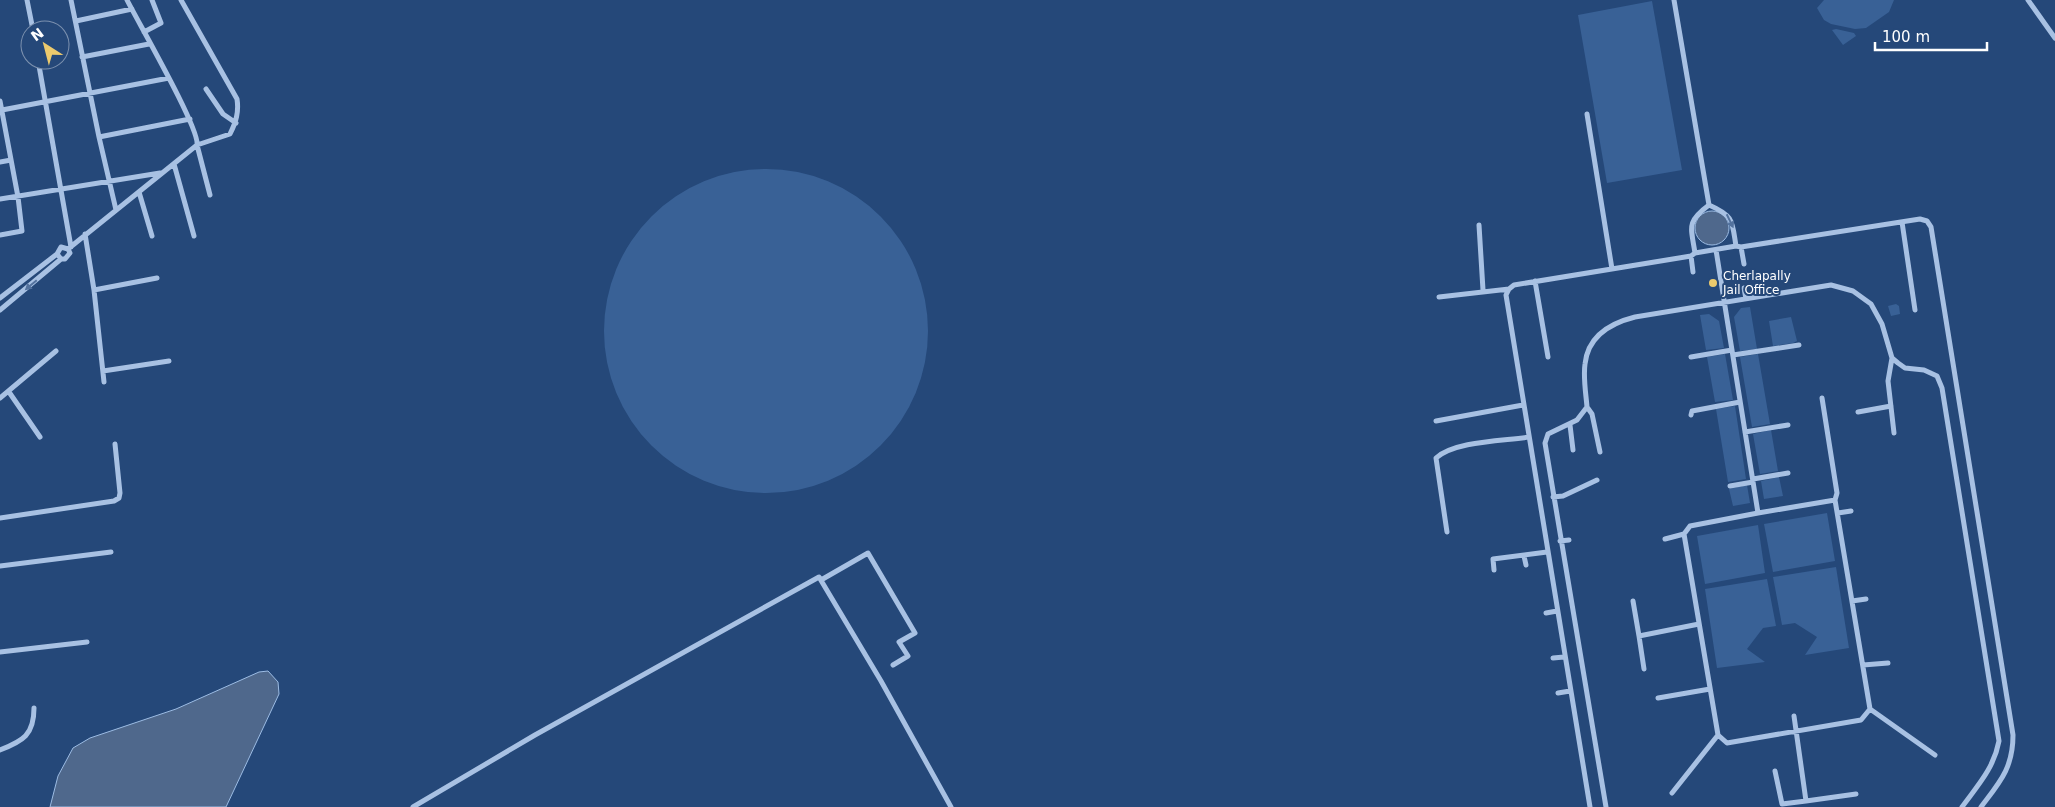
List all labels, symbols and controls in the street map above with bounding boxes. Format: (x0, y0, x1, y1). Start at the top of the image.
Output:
north arrow (20, 20, 70, 70)
scale bar (1875, 20, 1988, 52)
text: N (28, 25, 47, 44)
text: 100 m (1882, 28, 1930, 46)
one-way arrow (1726, 214, 1734, 228)
place label: Cherlapally Jail Office (1722, 269, 1791, 297)
marker: Cherlapally Jail Office (1707, 277, 1719, 289)
one-way arrow (25, 279, 38, 290)

